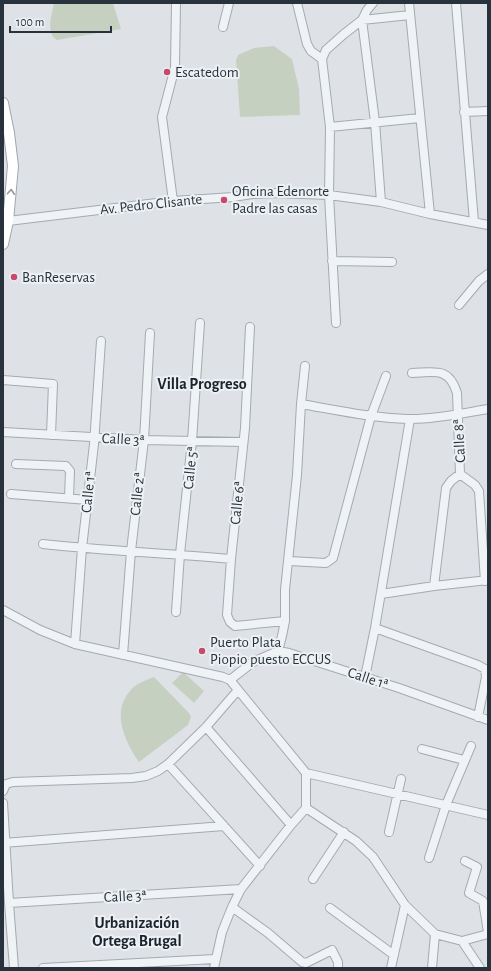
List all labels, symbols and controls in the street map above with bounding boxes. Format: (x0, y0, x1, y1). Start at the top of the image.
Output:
scale bar (10, 8, 111, 34)
text: 100 m (16, 16, 44, 28)
place label: Escatedom (175, 65, 239, 80)
marker: Escatedom (162, 67, 172, 77)
place label: Oficina Edenorte Padre las casas (232, 184, 329, 216)
one-way arrow (6, 189, 15, 195)
street label: Av. Pedro Clisante (99, 192, 203, 217)
marker: Oficina Edenorte Padre las casas (219, 195, 229, 205)
place label: BanReservas (22, 270, 95, 285)
marker: BanReservas (9, 272, 19, 282)
district label: Villa Progreso (157, 376, 247, 392)
street label: Calle 8ª (451, 419, 468, 463)
street label: Calle 3ª (101, 431, 145, 448)
street label: Calle 5ª (181, 446, 200, 490)
street label: Calle 1ª (79, 470, 98, 513)
street label: Calle 2ª (128, 472, 147, 516)
street label: Calle 6ª (228, 481, 247, 525)
place label: Puerto Plata Piopio puesto ECCUS (210, 635, 331, 667)
marker: Puerto Plata Piopio puesto ECCUS (197, 646, 207, 656)
street label: Calle 1ª (346, 665, 390, 692)
street label: Calle 3ª (103, 888, 147, 905)
district label: Urbanización Ortega Brugal (92, 915, 182, 949)

